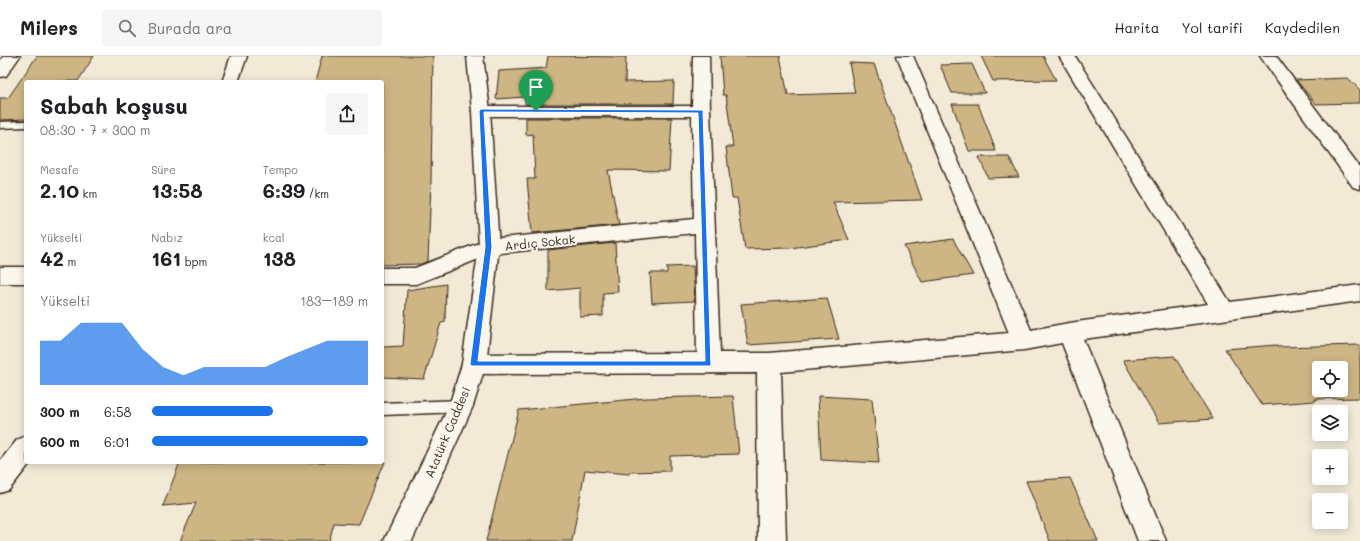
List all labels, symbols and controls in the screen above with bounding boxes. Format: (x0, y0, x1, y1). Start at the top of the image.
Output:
search box (102, 10, 382, 46)
text: Milers (20, 15, 78, 40)
icon: search (116, 17, 138, 39)
text: Burada ara (148, 18, 232, 38)
text: Harita (1115, 18, 1159, 37)
text: Yol tarifi (1181, 18, 1243, 37)
text: Kaydedilen (1265, 18, 1340, 37)
pin (519, 70, 553, 111)
icon: arrive (525, 76, 547, 98)
text: Sabah koşusu (40, 91, 188, 120)
button: share (326, 93, 368, 135)
text: 08:30 · 7 × 300 m (40, 121, 150, 138)
text: Mesafe (40, 162, 79, 177)
text: Süre (151, 162, 176, 177)
text: Tempo (263, 162, 298, 177)
text: 2.10 (40, 177, 79, 203)
text: 13:58 (151, 177, 203, 203)
text: 6:39 (263, 177, 305, 203)
text: km (79, 186, 97, 201)
text: /km (305, 186, 329, 201)
text: Yükselti (40, 230, 82, 245)
text: Nabız (151, 230, 183, 245)
text: kcal (263, 230, 285, 245)
street label: Ardıç Sokak (504, 230, 576, 254)
text: 42 (40, 245, 64, 271)
text: 161 (151, 245, 181, 271)
text: 138 (263, 245, 296, 271)
text: m (64, 254, 76, 269)
text: bpm (181, 254, 207, 269)
text: Yükselti (40, 292, 90, 309)
text: 183–189 m (300, 292, 368, 309)
map controls (1312, 361, 1348, 529)
button: locate (1312, 361, 1348, 397)
street label: Atatürk Caddesi (421, 384, 473, 480)
text: 300 m (40, 403, 80, 420)
text: 6:58 (104, 403, 131, 420)
button: layers (1312, 405, 1348, 441)
text: 600 m (40, 433, 80, 450)
text: 6:01 (104, 433, 130, 450)
button: + (1312, 449, 1348, 485)
button: − (1312, 493, 1348, 529)

